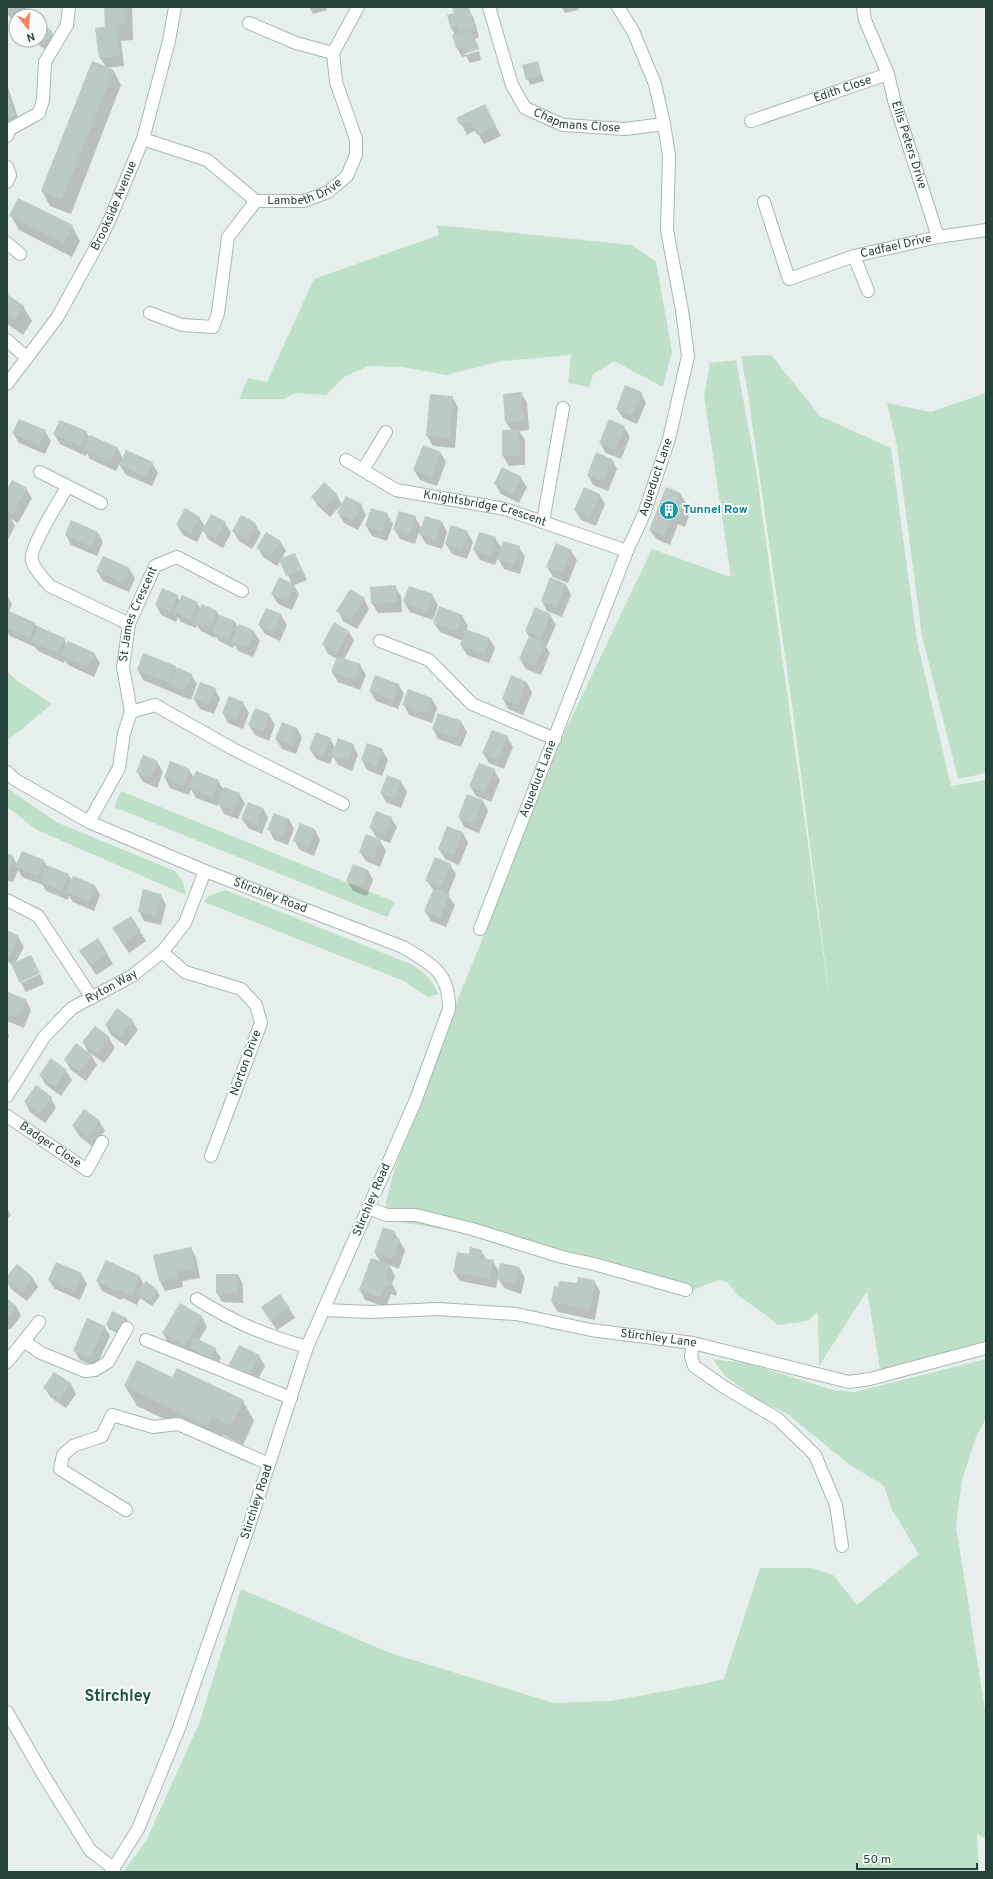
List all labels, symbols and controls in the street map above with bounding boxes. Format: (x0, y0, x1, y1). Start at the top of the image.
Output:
north arrow (8, 8, 48, 48)
text: N (25, 29, 36, 44)
street label: Edith Close (812, 72, 874, 107)
street label: Ellis Peters Drive (887, 99, 930, 191)
street label: Chapmans Close (531, 105, 621, 137)
street label: Brookside Avenue (88, 159, 141, 254)
street label: Lambeth Drive (267, 175, 346, 209)
street label: Cadfael Drive (859, 231, 933, 262)
street label: Aqueduct Lane (636, 436, 677, 518)
street label: Knightsbridge Crescent (422, 487, 548, 531)
building icon: Tunnel Row (658, 499, 680, 521)
place label: Tunnel Row (683, 502, 748, 518)
street label: St James Crescent (116, 564, 162, 663)
street label: Aqueduct Lane (516, 738, 561, 820)
street label: Stirchley Road (231, 875, 309, 917)
street label: Ryton Way (83, 966, 141, 1007)
street label: Norton Drive (227, 1028, 265, 1098)
street label: Badger Close (16, 1118, 84, 1172)
street label: Stirchley Road (349, 1161, 395, 1239)
street label: Stirchley Lane (619, 1326, 698, 1352)
street label: Stirchley Road (237, 1463, 277, 1541)
district label: Stirchley (85, 1687, 151, 1707)
scale bar (857, 1845, 977, 1871)
text: 50 m (863, 1852, 891, 1868)

